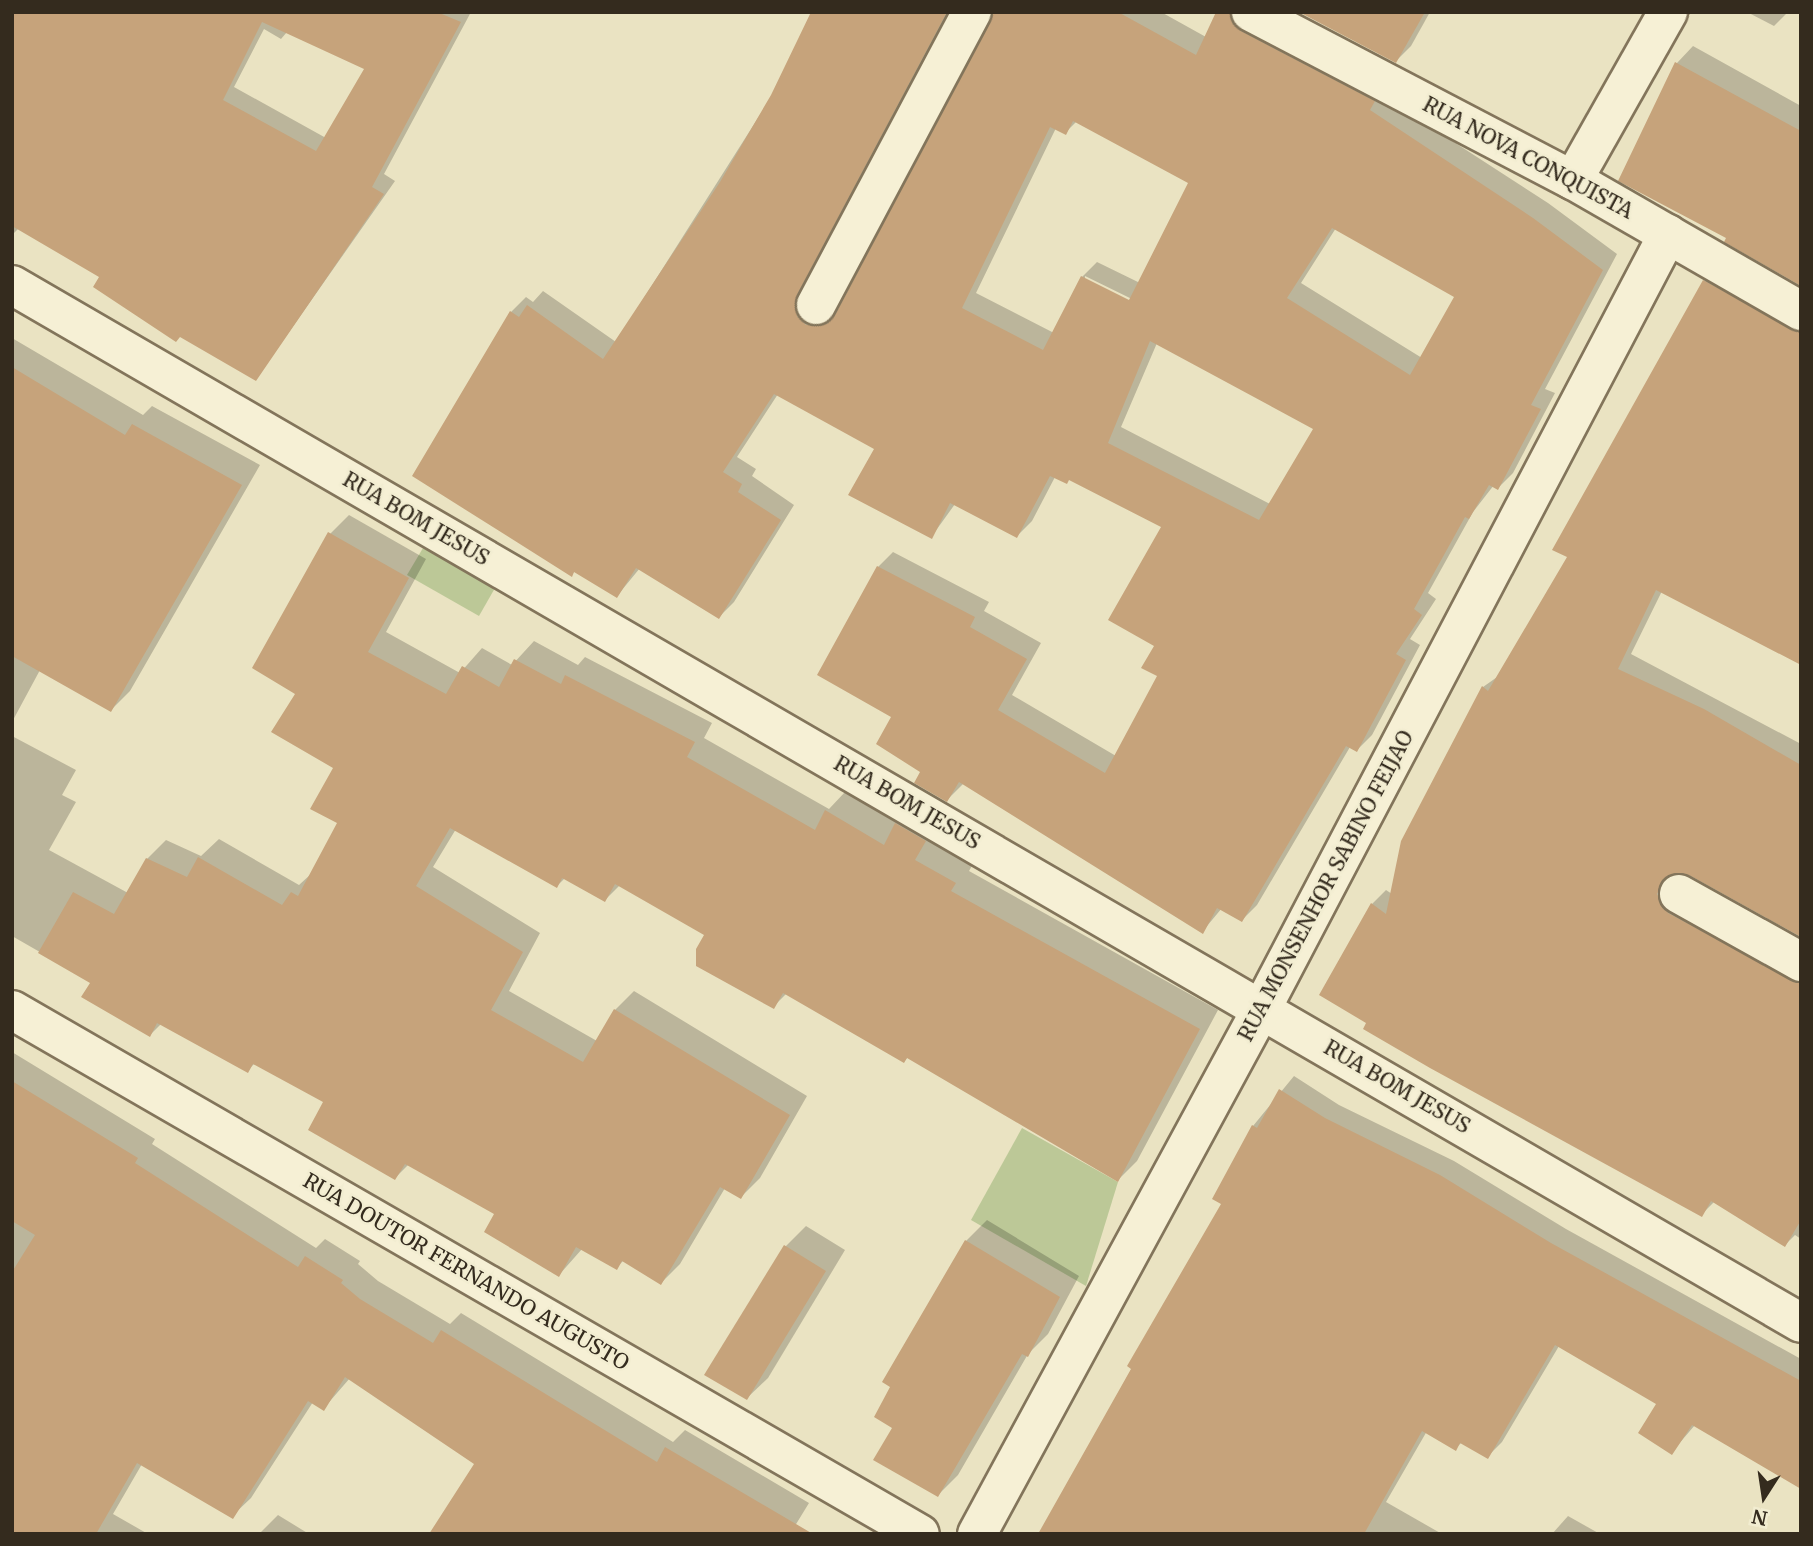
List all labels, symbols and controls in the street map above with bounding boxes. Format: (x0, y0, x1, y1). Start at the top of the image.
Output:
street label: RUA NOVA CONQUISTA (1418, 92, 1638, 224)
street label: RUA BOM JESUS (338, 467, 494, 571)
street label: RUA MONSENHOR SABINO FEIJAO (1233, 726, 1419, 1046)
street label: RUA BOM JESUS (829, 751, 985, 855)
street label: RUA BOM JESUS (1319, 1035, 1475, 1139)
street label: RUA DOUTOR FERNANDO AUGUSTO (299, 1168, 633, 1376)
north arrow (1729, 1462, 1799, 1532)
text: N (1750, 1504, 1769, 1531)

